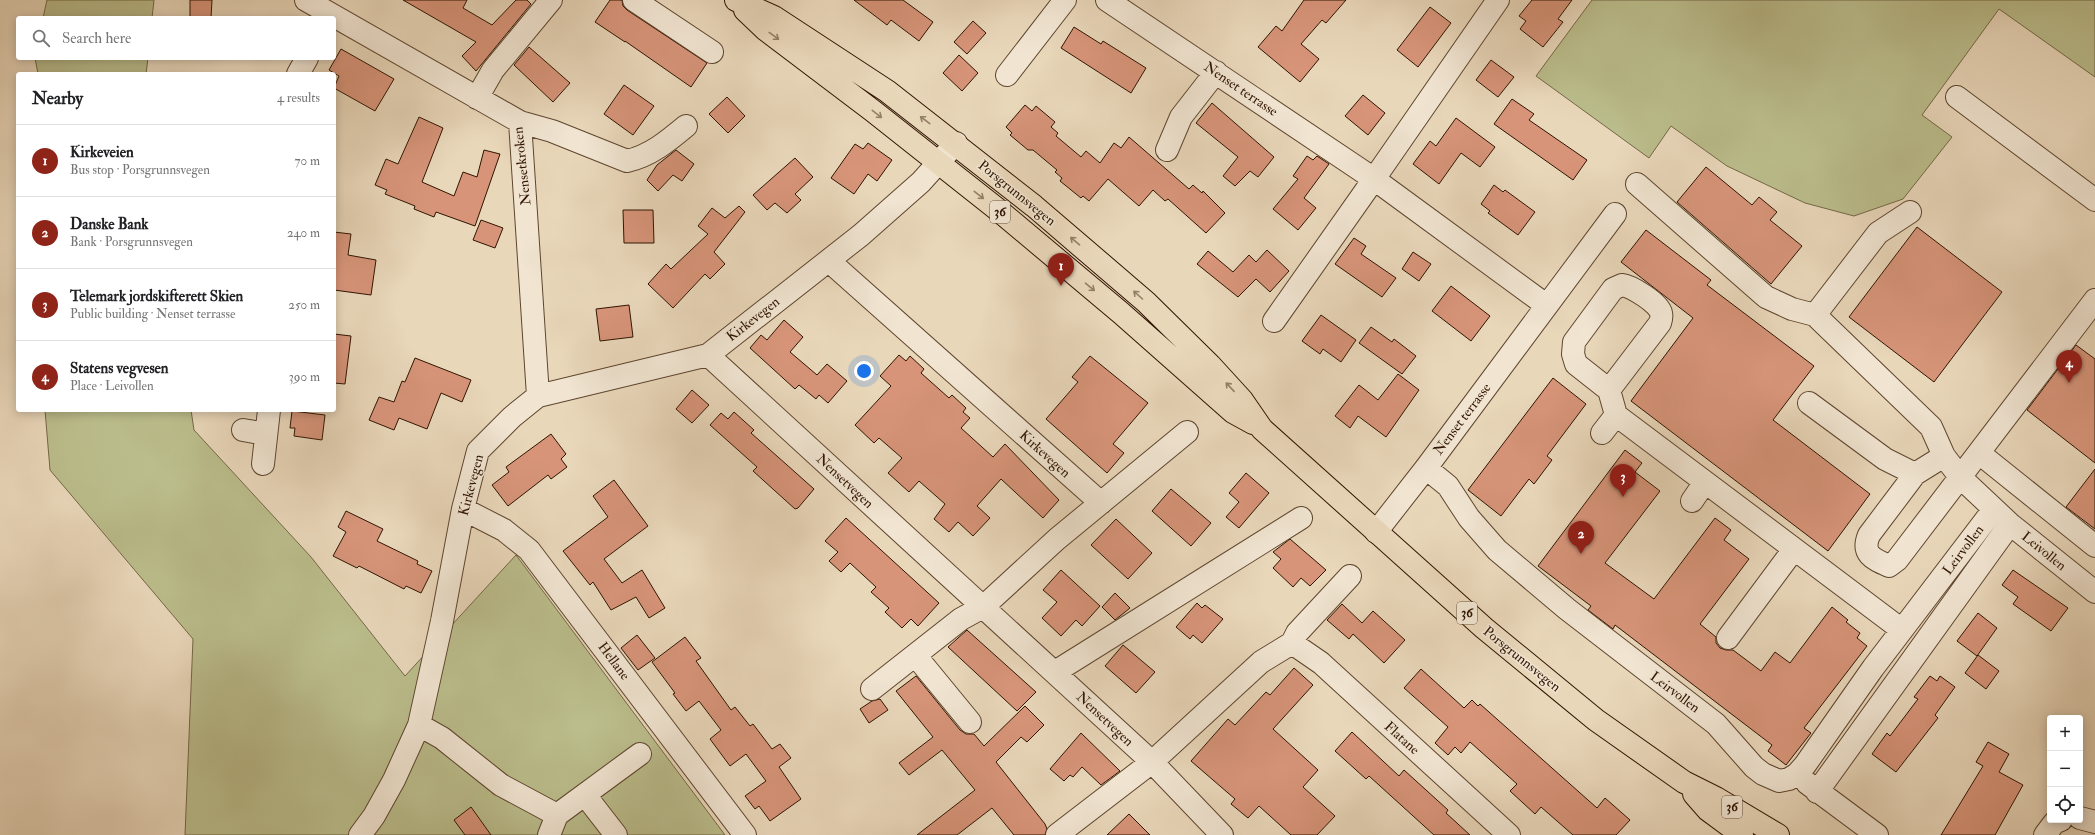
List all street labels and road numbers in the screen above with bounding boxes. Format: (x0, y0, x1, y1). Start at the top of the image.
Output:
street label: Nenset terrasse (1201, 58, 1281, 120)
street label: Nensetkroken (509, 126, 535, 206)
street label: Porsgrunnsvegen (975, 157, 1059, 229)
road number: 36 (990, 201, 1010, 223)
street label: Kirkevegen (723, 293, 783, 345)
street label: Nenset terrasse (1429, 380, 1495, 458)
street label: Kirkevegen (1016, 427, 1074, 481)
street label: Nensetvegen (813, 450, 877, 512)
street label: Kirkevegen (455, 453, 487, 517)
street label: Leirvollen (1939, 522, 1987, 578)
street label: Leivollen (2018, 528, 2070, 574)
road number: 36 (1457, 602, 1477, 624)
street label: Porsgrunnsvegen (1480, 623, 1564, 695)
street label: Hellane (594, 639, 634, 683)
street label: Leirvollen (1647, 668, 1703, 716)
street label: Nensetvegen (1073, 688, 1137, 750)
street label: Flatane (1381, 718, 1423, 758)
road number: 36 (1722, 796, 1742, 818)

